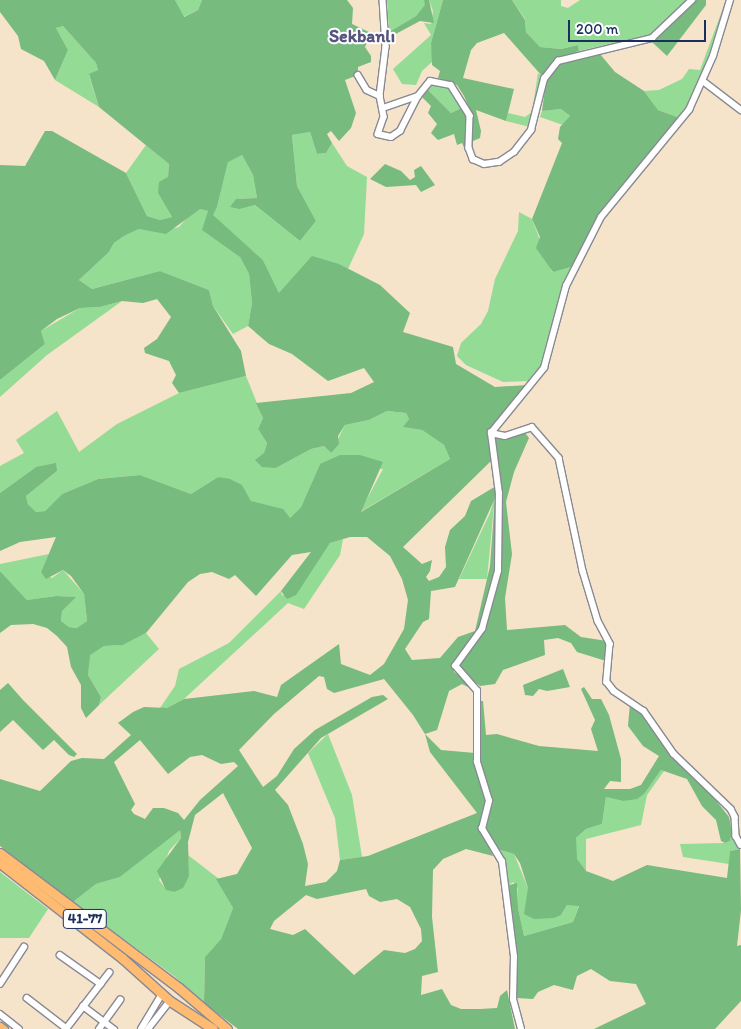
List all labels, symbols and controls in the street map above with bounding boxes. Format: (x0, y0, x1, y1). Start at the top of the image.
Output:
scale bar (571, 10, 708, 42)
text: 200 m (576, 20, 618, 38)
district label: Sekbanlı (329, 25, 395, 47)
road number: 41-77 (62, 908, 108, 931)

